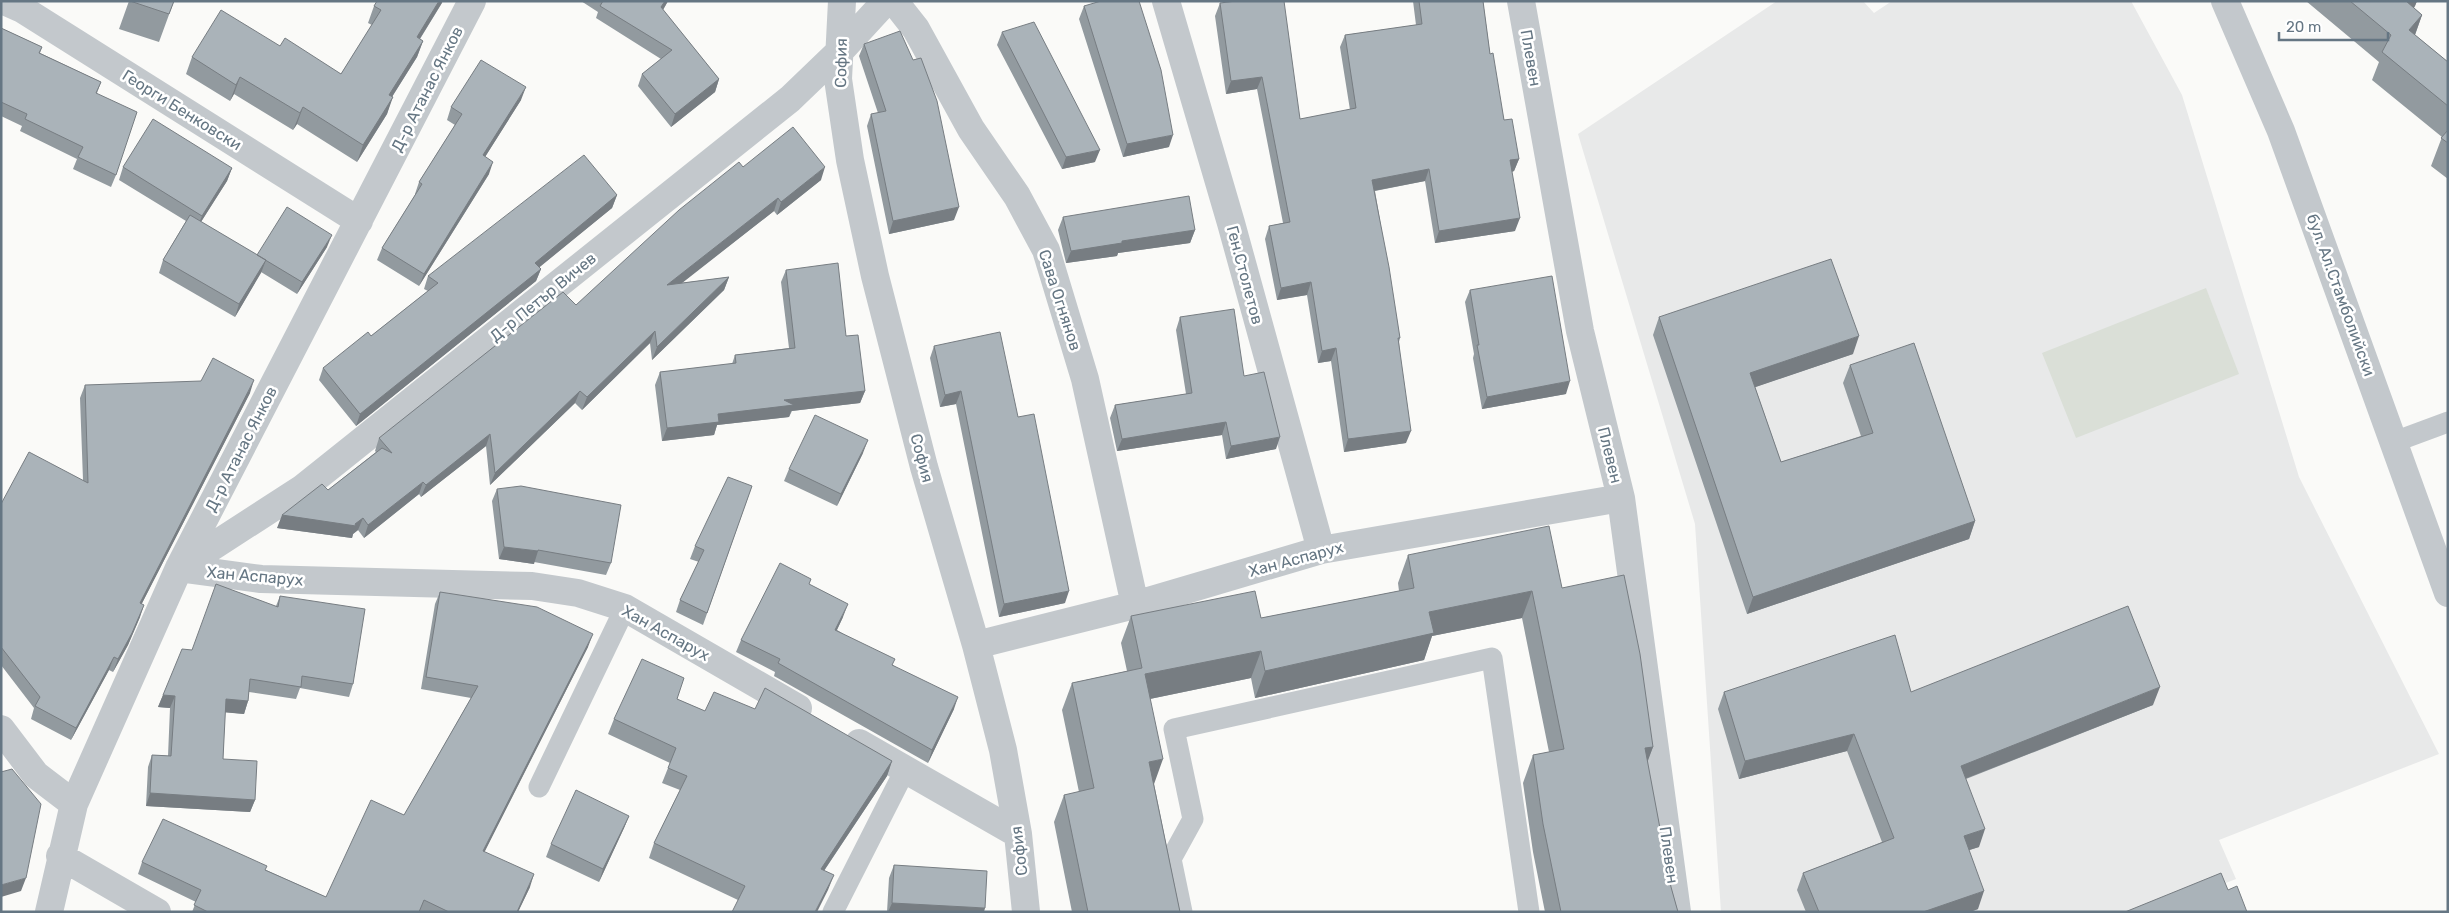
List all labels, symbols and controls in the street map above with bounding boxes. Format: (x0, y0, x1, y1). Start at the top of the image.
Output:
scale bar (2279, 10, 2388, 42)
text: 20 m (2286, 18, 2321, 36)
street label: Д-р Атанас Янков (387, 23, 467, 155)
street label: Плевен (1517, 28, 1545, 88)
street label: София (831, 38, 851, 88)
street label: Георги Бенковски (119, 66, 245, 154)
street label: бул. Ал.Стамболийски (2303, 211, 2379, 379)
street label: Ген.Столетов (1223, 224, 1267, 326)
street label: Сава Огнянов (1035, 247, 1085, 353)
street label: Д-р Петър Вичев (486, 248, 600, 346)
street label: Д-р Атанас Янков (201, 383, 281, 515)
street label: Плевен (1594, 425, 1626, 485)
street label: София (906, 431, 938, 485)
street label: Хан Аспарух (1247, 537, 1346, 581)
street label: Хан Аспарух (206, 562, 305, 590)
street label: Хан Аспарух (619, 601, 713, 665)
street label: София (1007, 825, 1031, 877)
street label: Плевен (1656, 825, 1682, 885)

